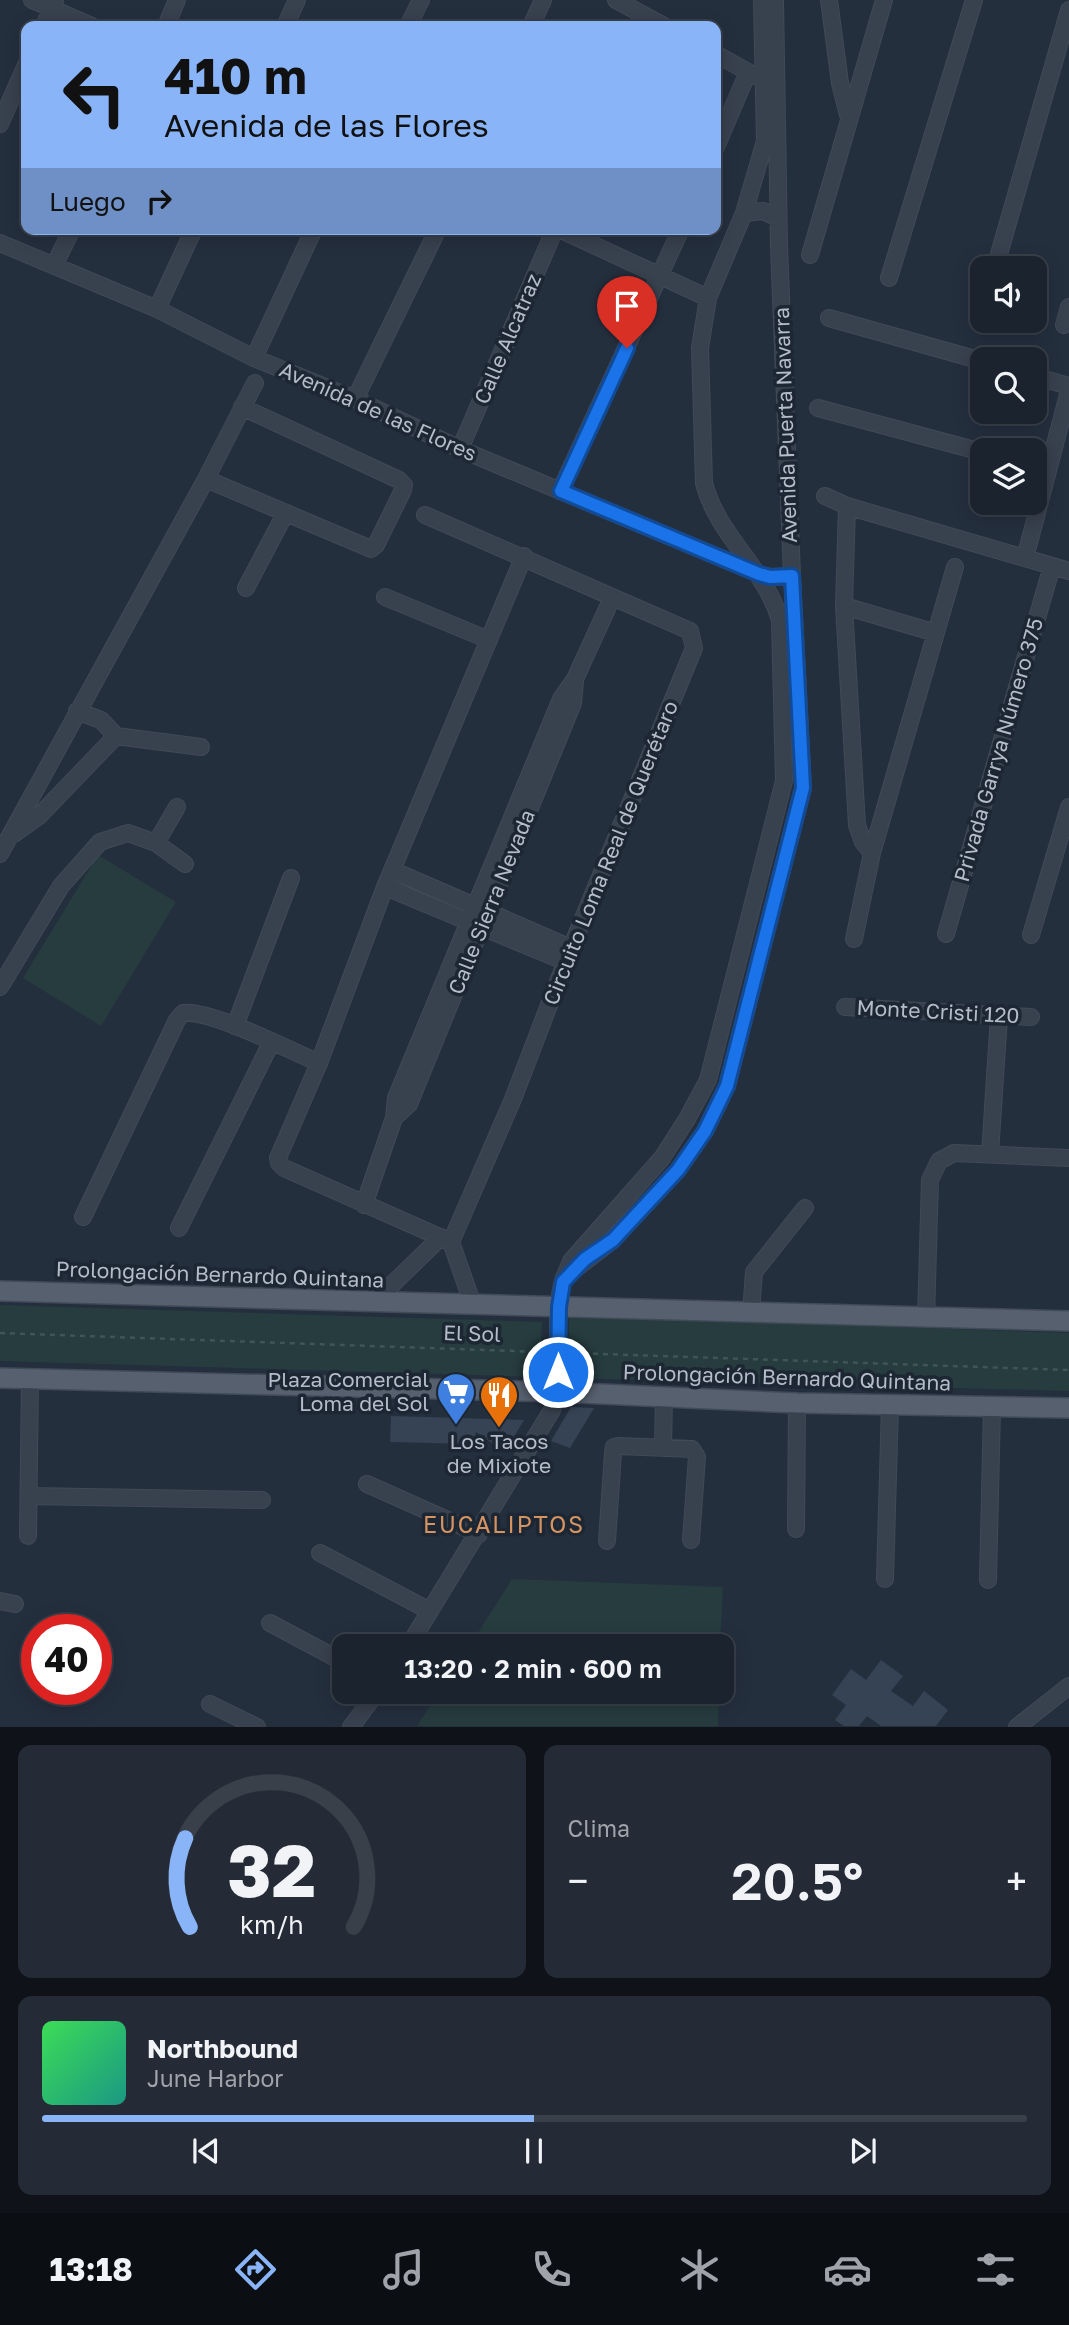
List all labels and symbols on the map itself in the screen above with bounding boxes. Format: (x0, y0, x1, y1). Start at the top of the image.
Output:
street label: Calle Alcatraz (468, 270, 546, 408)
pin (597, 276, 657, 348)
street label: Avenida Puerta Navarra (768, 307, 802, 543)
street label: Avenida de las Flores (276, 356, 481, 466)
street label: Privada Garrya Número 375 (948, 615, 1048, 885)
street label: Circuito Loma Real de Querétaro (537, 697, 683, 1009)
street label: Calle Sierra Nevada (442, 806, 540, 998)
street label: Monte Cristi 120 (856, 994, 1020, 1028)
street label: Prolongación Bernardo Quintana (55, 1255, 385, 1293)
street label: El Sol (443, 1319, 501, 1347)
position arrow (521, 1335, 595, 1409)
street label: Prolongación Bernardo Quintana (622, 1358, 952, 1396)
place label: Plaza Comercial Loma del Sol (268, 1366, 429, 1416)
supermarket icon: Plaza Comercial Loma del Sol (435, 1371, 477, 1426)
restaurant icon: Los Tacos de Mixiote (478, 1374, 520, 1429)
place label: Los Tacos de Mixiote (447, 1428, 551, 1478)
district label: EUCALIPTOS (423, 1510, 585, 1538)
speed limit sign: 40 (21, 1614, 112, 1705)

